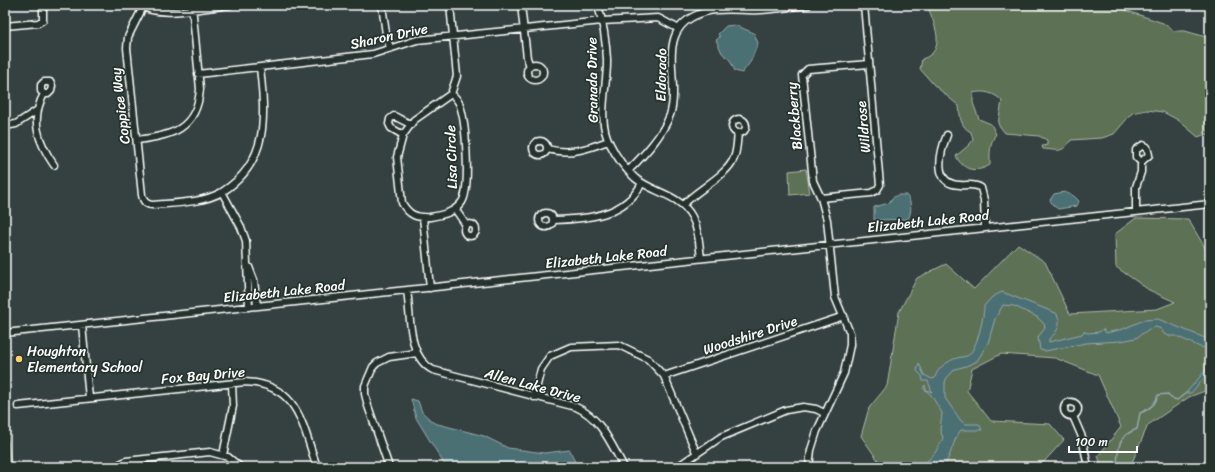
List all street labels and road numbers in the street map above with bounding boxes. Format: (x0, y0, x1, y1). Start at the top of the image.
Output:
street label: Sharon Drive (348, 16, 430, 57)
street label: Granada Drive (579, 37, 606, 123)
street label: Eldorado (649, 48, 674, 102)
street label: Coppice Way (103, 66, 138, 146)
street label: Blackberry (779, 80, 810, 151)
street label: Wildrose (849, 100, 878, 154)
street label: Lisa Circle (438, 125, 465, 189)
street label: Elizabeth Lake Road (866, 203, 992, 240)
street label: Elizabeth Lake Road (544, 239, 670, 276)
street label: Elizabeth Lake Road (222, 273, 348, 310)
street label: Woodshire Drive (700, 308, 801, 362)
street label: Fox Bay Drive (160, 359, 246, 392)
street label: Allen Lake Drive (481, 360, 584, 410)

